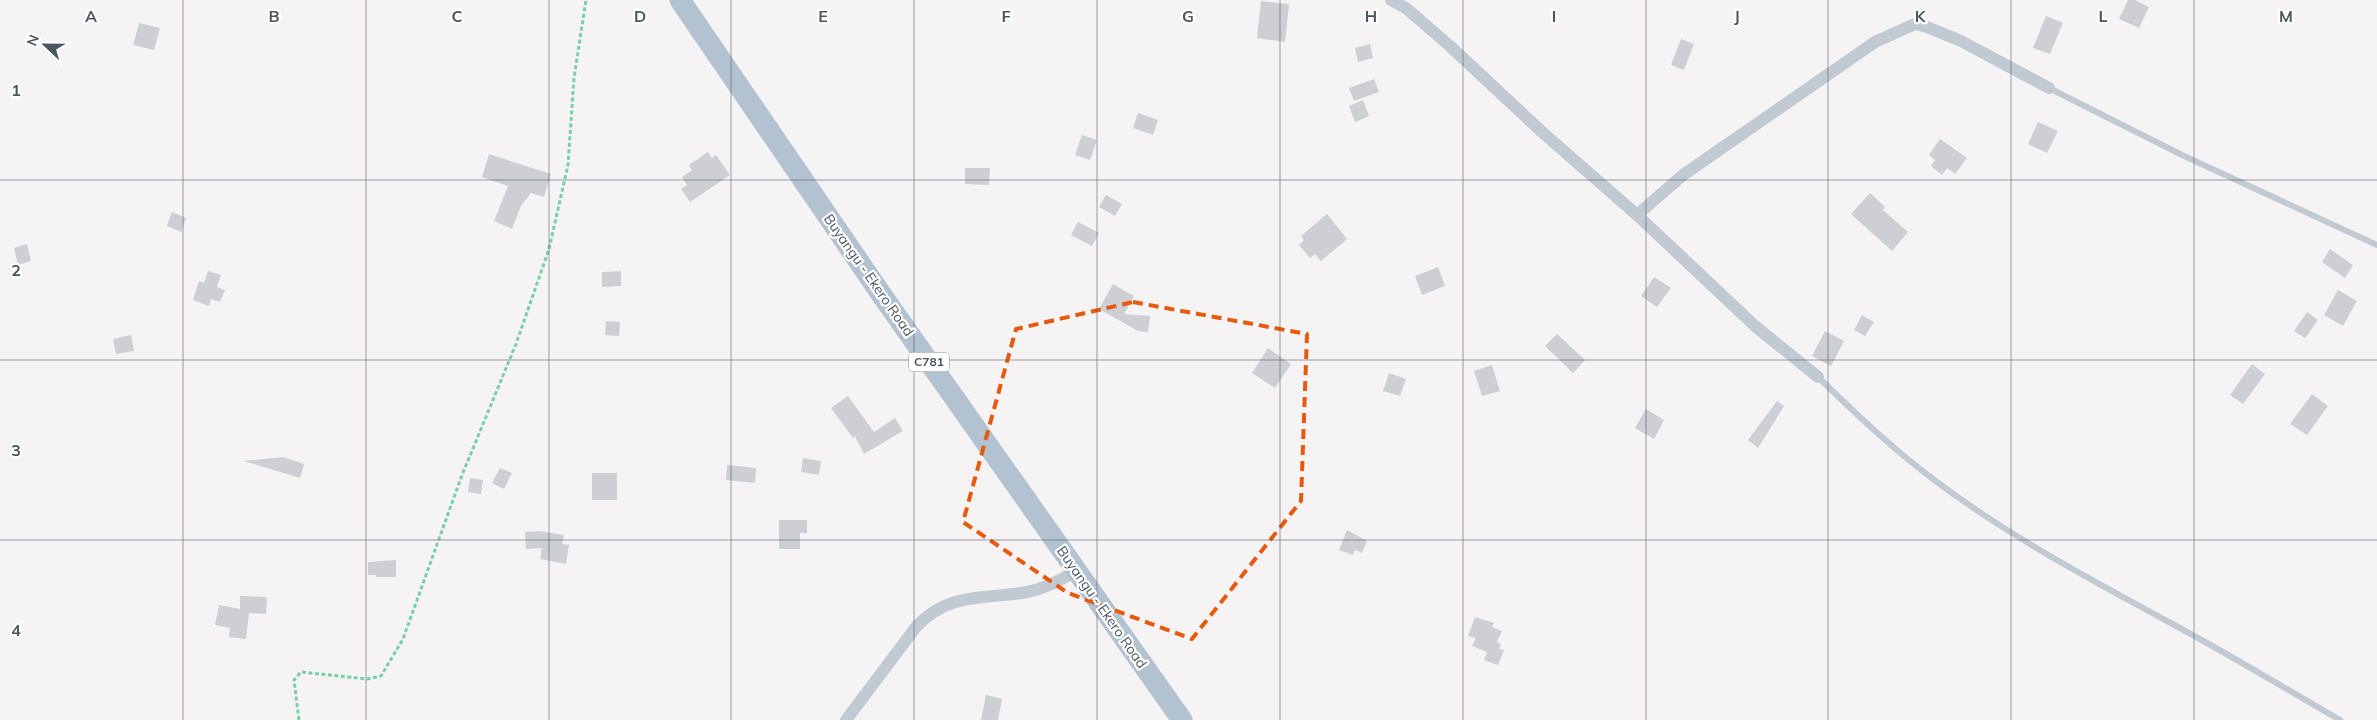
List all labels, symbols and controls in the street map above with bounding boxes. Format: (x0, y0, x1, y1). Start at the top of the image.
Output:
text: A (85, 6, 97, 26)
text: B (268, 6, 280, 26)
text: C (452, 6, 463, 26)
text: D (634, 6, 646, 26)
text: E (818, 6, 828, 26)
text: F (1001, 6, 1011, 26)
text: G (1182, 6, 1194, 26)
text: H (1365, 6, 1377, 26)
text: I (1552, 6, 1556, 26)
text: J (1734, 6, 1740, 26)
text: K (1915, 6, 1927, 26)
text: L (2099, 6, 2108, 26)
text: M (2279, 6, 2293, 26)
north arrow (20, 20, 70, 70)
text: N (23, 32, 43, 48)
text: 1 (11, 80, 21, 100)
street label: Buyangu - Ekero Road (820, 210, 918, 340)
text: 2 (11, 260, 21, 280)
road number: C781 (909, 352, 949, 372)
text: 3 (11, 440, 21, 460)
street label: Buyangu - Ekero Road (1053, 542, 1151, 672)
text: 4 (11, 620, 21, 640)

